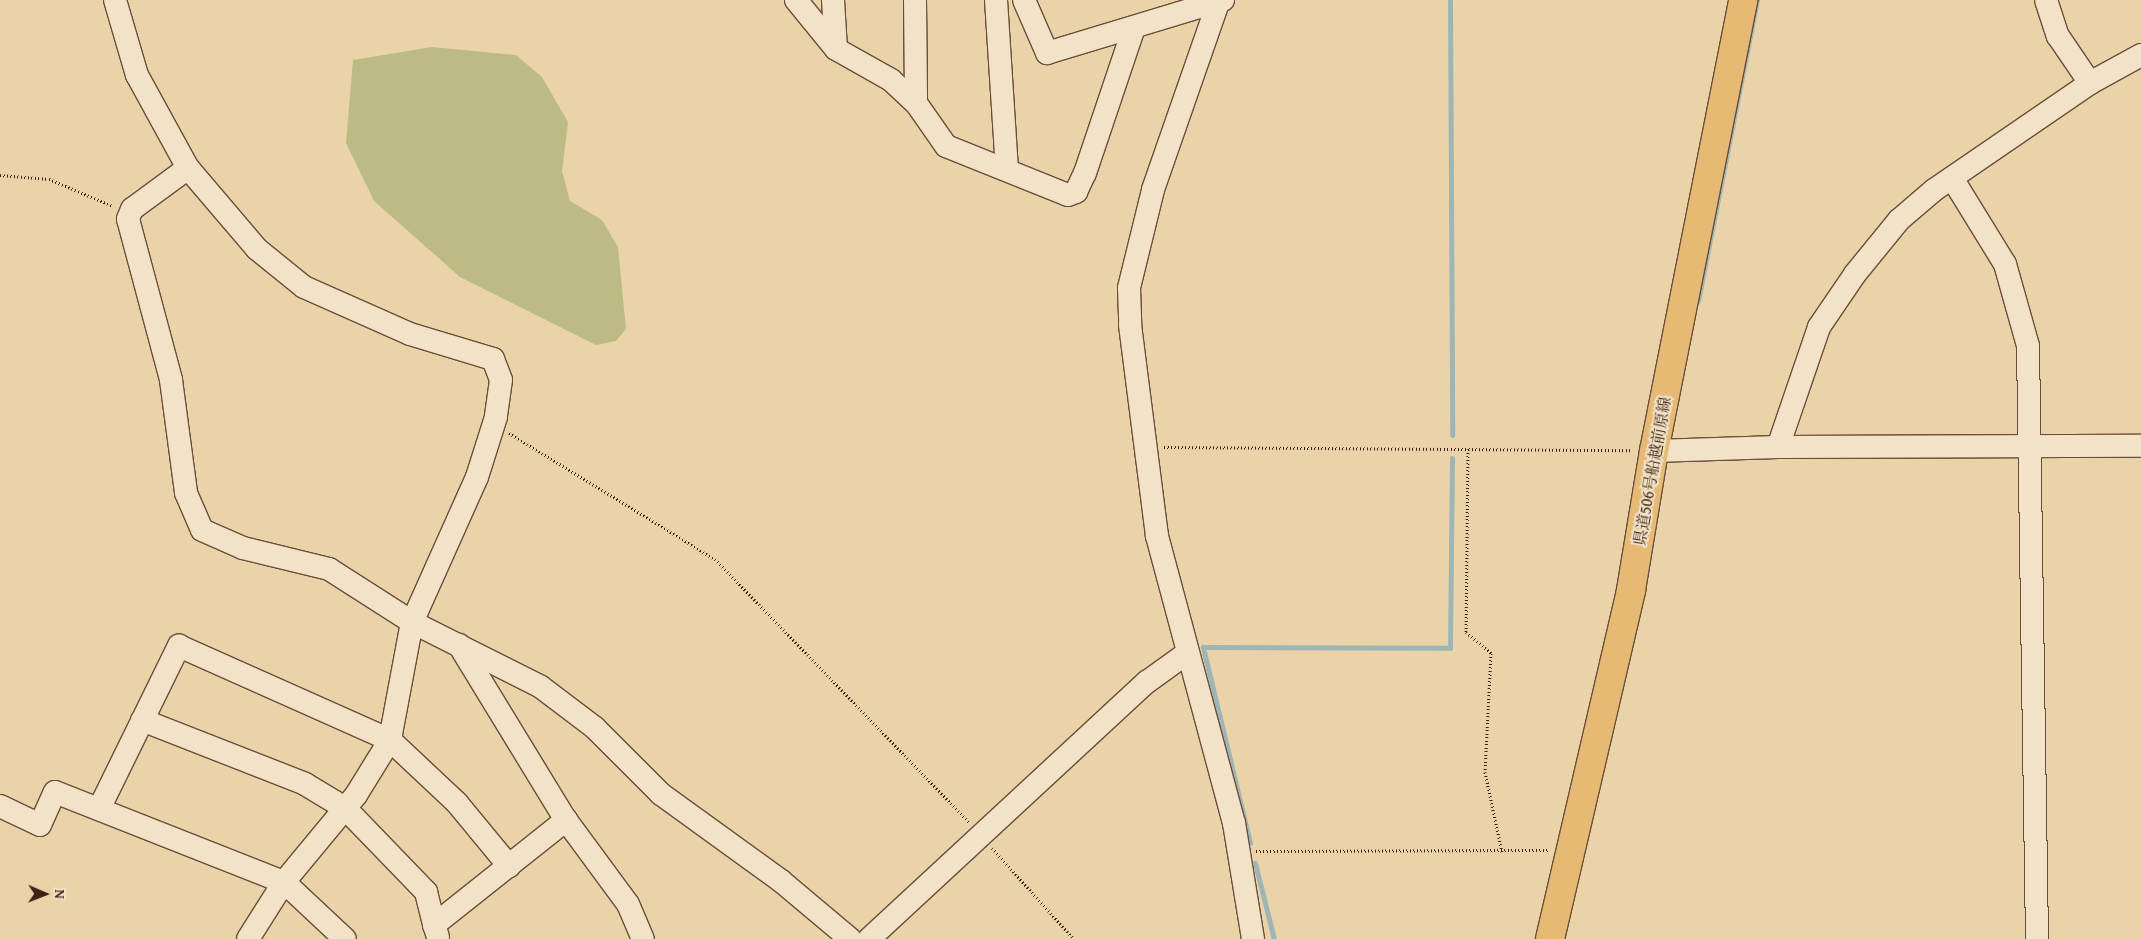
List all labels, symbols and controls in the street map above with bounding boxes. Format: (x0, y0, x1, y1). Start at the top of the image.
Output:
street label: 県道506号船越前原線 (1629, 395, 1675, 547)
north arrow (20, 869, 70, 919)
text: N (50, 889, 70, 899)

